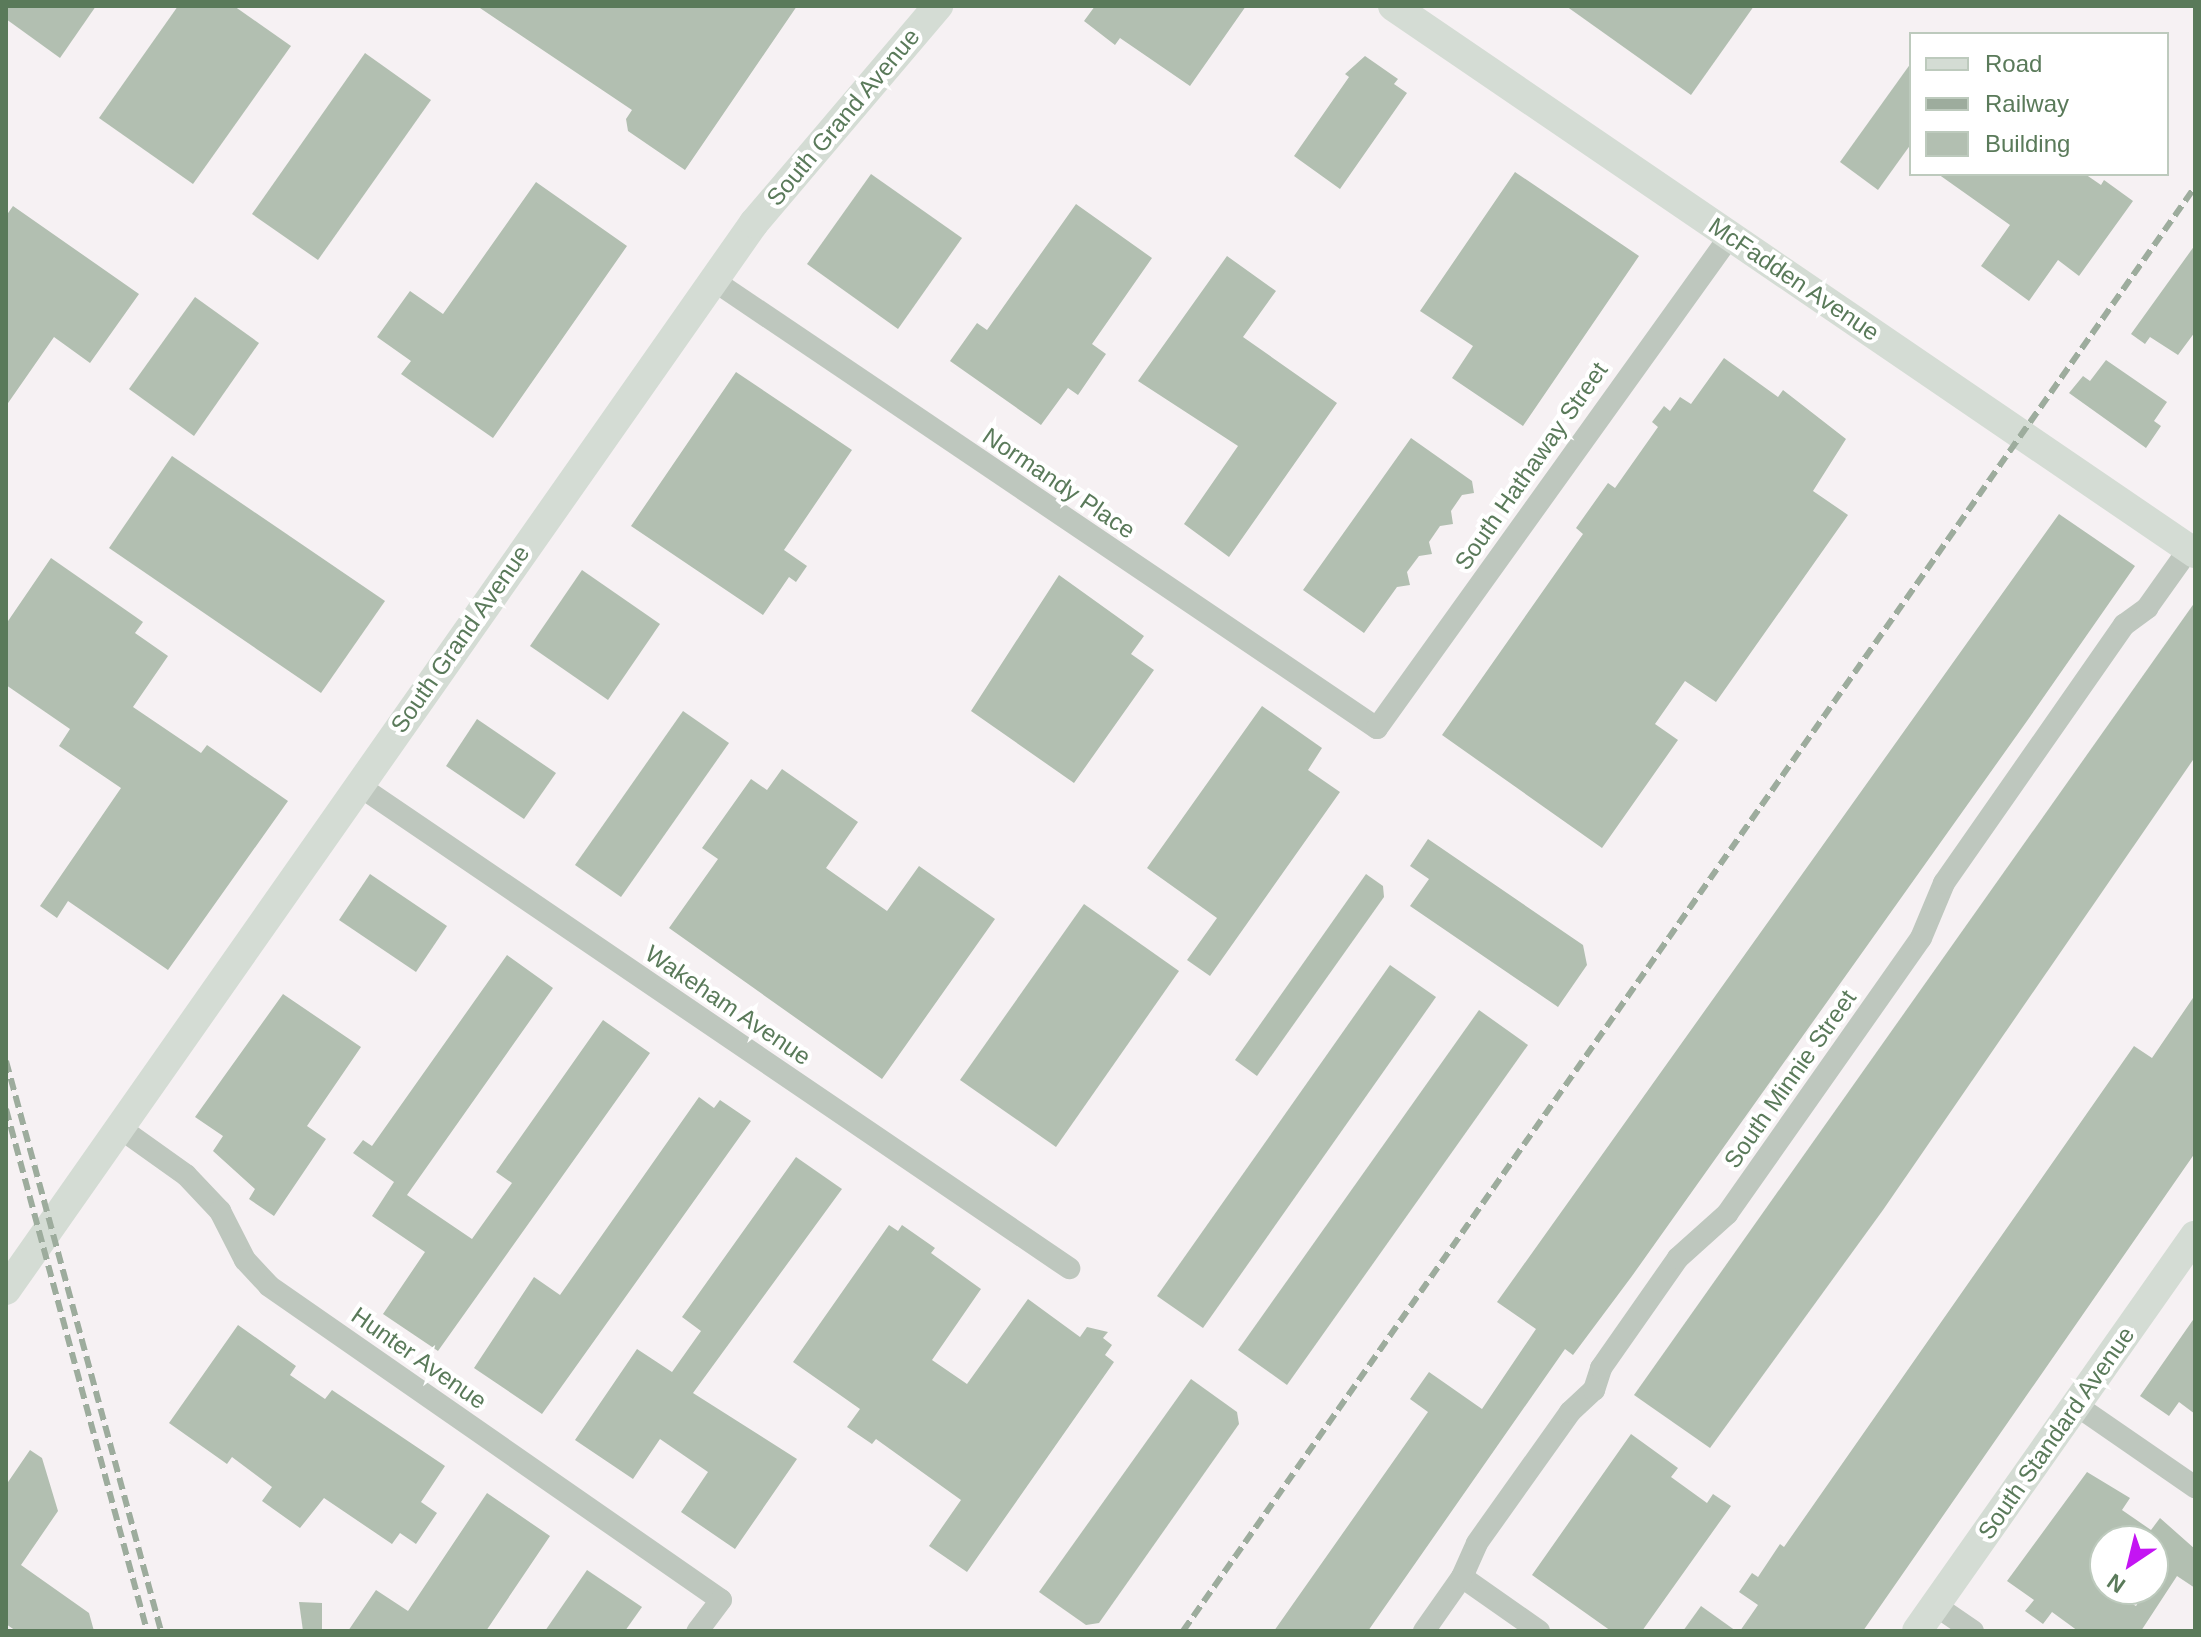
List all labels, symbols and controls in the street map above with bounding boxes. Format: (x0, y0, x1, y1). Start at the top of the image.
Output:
street label: South Grand Avenue (760, 22, 926, 212)
legend (1909, 32, 2169, 176)
text: Road (1985, 50, 2042, 77)
text: Railway (1985, 90, 2069, 117)
text: Building (1985, 130, 2070, 157)
street label: McFadden Avenue (1703, 211, 1885, 347)
street label: South Hathaway Street (1448, 357, 1614, 575)
street label: Normandy Place (977, 421, 1141, 545)
street label: South Grand Avenue (384, 539, 536, 739)
street label: Wakeham Avenue (639, 939, 817, 1071)
street label: South Minnie Street (1718, 984, 1862, 1174)
street label: Hunter Avenue (345, 1300, 493, 1416)
street label: South Standard Avenue (1971, 1321, 2141, 1545)
north arrow (2089, 1525, 2169, 1605)
text: N (2102, 1569, 2130, 1598)

